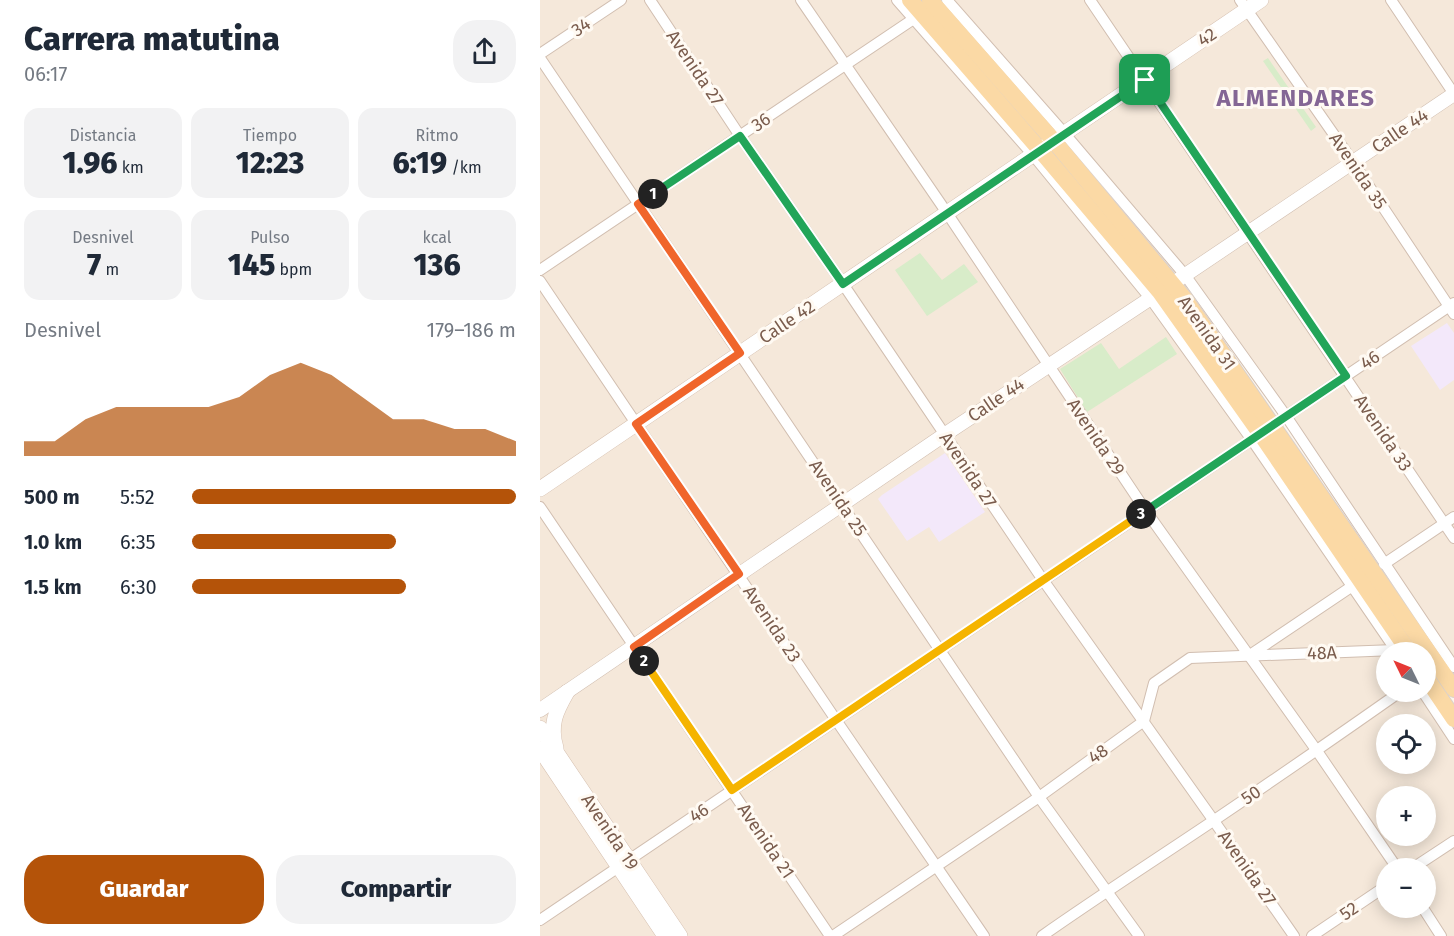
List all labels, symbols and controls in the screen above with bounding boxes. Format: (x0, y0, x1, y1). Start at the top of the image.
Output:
street label: 34 (567, 12, 595, 41)
text: Carrera matutina (24, 19, 280, 59)
button: share (453, 20, 516, 83)
street label: 42 (1193, 23, 1221, 51)
street label: Avenida 27 (662, 26, 728, 110)
pin (1119, 54, 1170, 105)
text: 06:17 (24, 62, 67, 86)
icon: arrive (1128, 63, 1161, 96)
district label: ALMENDARES (1215, 84, 1376, 112)
street label: Calle 44 (1367, 104, 1433, 158)
street label: 36 (747, 108, 775, 136)
text: Distancia (70, 126, 136, 145)
text: Tiempo (243, 126, 297, 145)
text: Ritmo (415, 126, 459, 145)
street label: Avenida 35 (1324, 128, 1392, 214)
text: 1.96 (62, 145, 117, 181)
text: 12:23 (236, 145, 304, 181)
text: 6:19 (392, 145, 447, 181)
text: km (117, 158, 144, 177)
text: /km (447, 158, 482, 177)
pin: 1 (638, 179, 668, 209)
text: 1 (649, 184, 657, 203)
text: Desnivel (72, 228, 134, 247)
text: Pulso (250, 228, 290, 247)
text: kcal (423, 228, 451, 247)
text: 7 (87, 247, 101, 283)
text: 145 (228, 247, 275, 283)
text: 136 (413, 247, 461, 283)
text: m (101, 260, 119, 279)
text: bpm (275, 260, 312, 279)
street label: Avenida 31 (1173, 291, 1241, 375)
street label: Calle 42 (755, 295, 819, 349)
text: Desnivel (24, 318, 101, 342)
text: 179–186 m (427, 318, 516, 342)
street label: 46 (1356, 346, 1384, 374)
street label: Calle 44 (963, 373, 1029, 427)
street label: Avenida 33 (1349, 390, 1417, 476)
street label: Avenida 29 (1062, 394, 1130, 480)
street label: Avenida 27 (935, 428, 1001, 512)
street label: Avenida 25 (804, 455, 872, 541)
text: 500 m (24, 485, 80, 509)
text: 5:52 (120, 485, 155, 509)
pin: 3 (1126, 499, 1156, 529)
text: 3 (1137, 504, 1145, 523)
text: 1.0 km (24, 530, 82, 554)
text: 6:35 (120, 530, 156, 554)
text: 1.5 km (24, 575, 82, 599)
text: 6:30 (120, 575, 157, 599)
street label: Avenida 23 (738, 582, 806, 666)
street label: 48A (1307, 641, 1338, 665)
north arrow (1376, 642, 1436, 702)
map controls (1376, 642, 1436, 918)
pin: 2 (629, 646, 659, 676)
text: 2 (640, 651, 648, 670)
button: locate (1376, 714, 1436, 774)
street label: 48 (1084, 739, 1112, 769)
street label: 50 (1237, 781, 1265, 809)
button: + (1376, 786, 1436, 846)
street label: Avenida 19 (577, 790, 643, 874)
street label: 46 (685, 799, 713, 827)
street label: Avenida 21 (733, 799, 799, 883)
street label: Avenida 27 (1213, 826, 1281, 910)
button: Guardar (24, 855, 264, 924)
button: Compartir (276, 855, 516, 924)
button: − (1376, 858, 1436, 918)
street label: 52 (1336, 897, 1363, 925)

